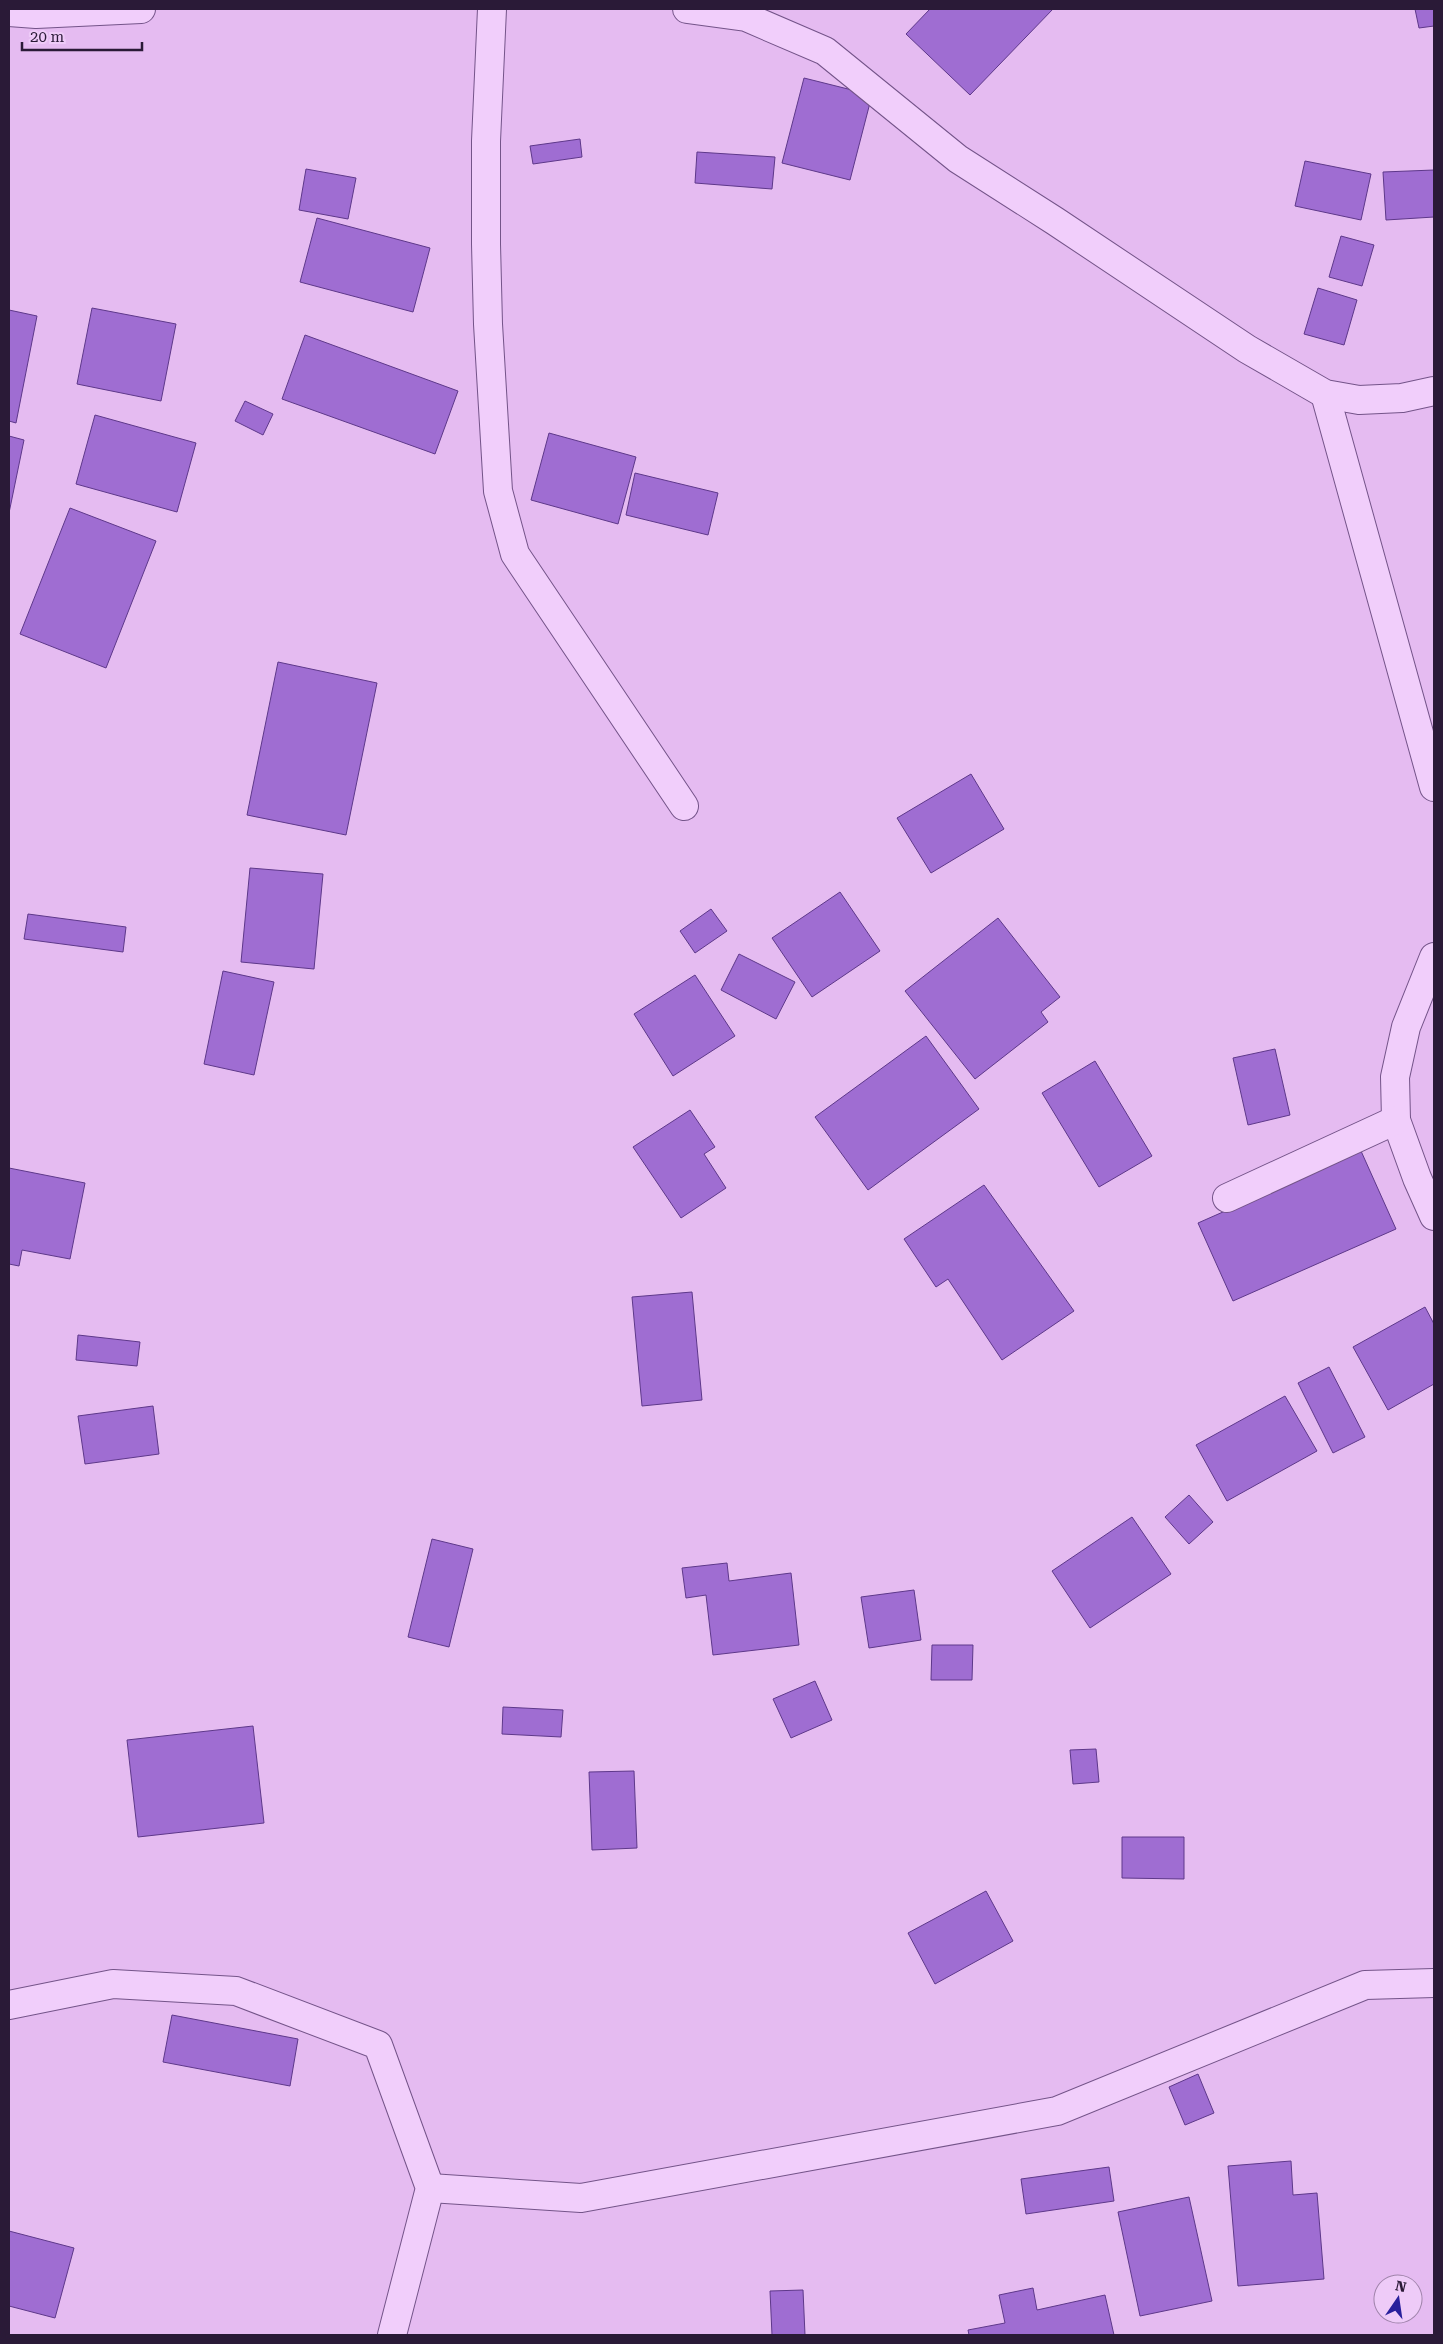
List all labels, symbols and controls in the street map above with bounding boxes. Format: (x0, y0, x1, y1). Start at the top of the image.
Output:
scale bar (22, 20, 142, 52)
text: 20 m (30, 28, 65, 46)
north arrow (1373, 2274, 1423, 2324)
text: N (1394, 2277, 1408, 2295)

